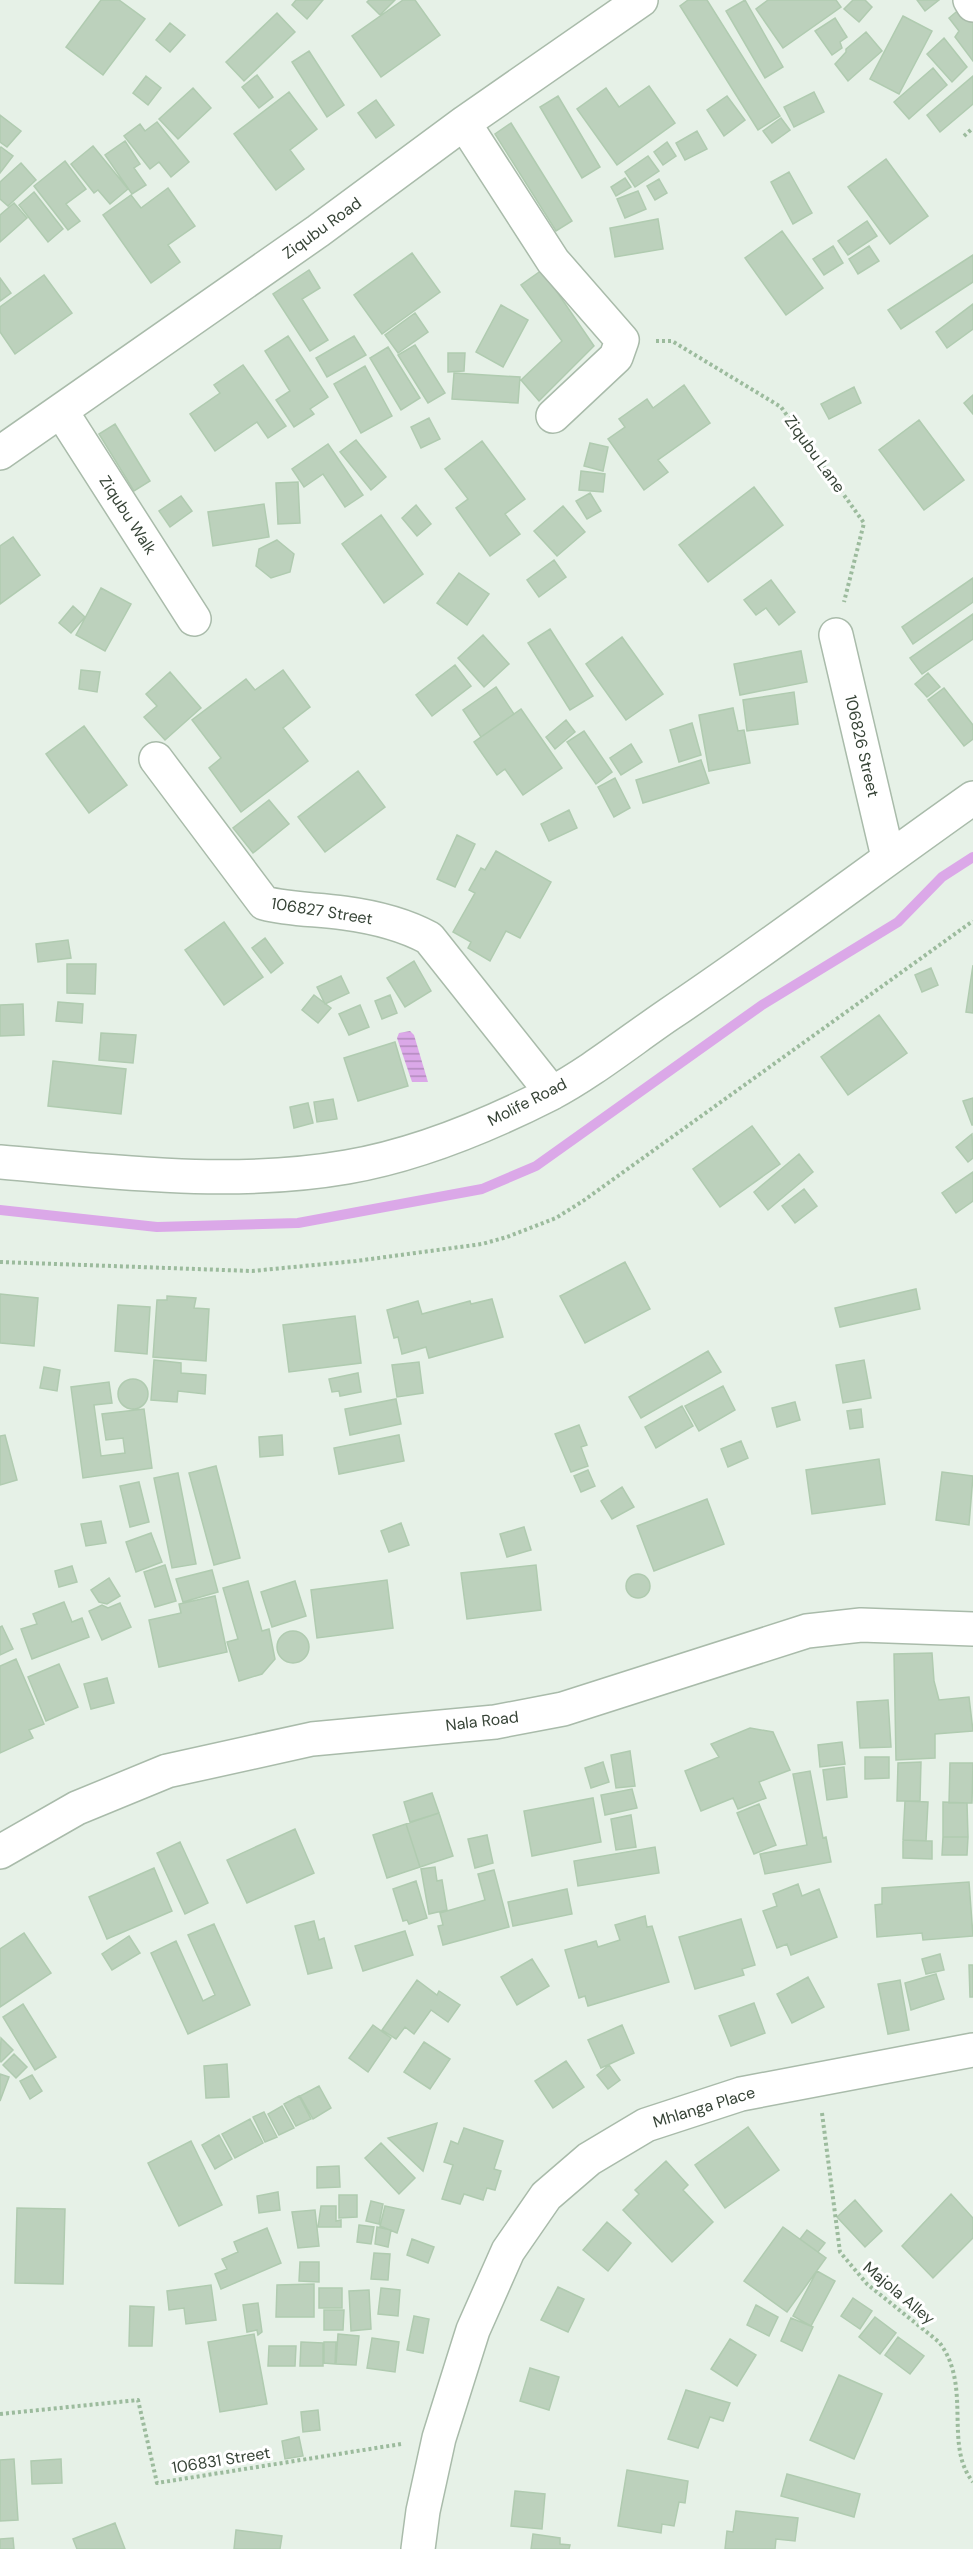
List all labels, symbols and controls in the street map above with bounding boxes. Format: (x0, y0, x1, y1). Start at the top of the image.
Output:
street label: Ziqubu Road (278, 192, 366, 264)
street label: Ziqubu Lane (780, 411, 850, 497)
street label: Ziqubu Walk (95, 471, 161, 559)
street label: 106826 Street (840, 693, 884, 799)
street label: 106827 Street (270, 893, 374, 929)
street label: Molife Road (484, 1073, 570, 1131)
street label: Nala Road (444, 1706, 520, 1736)
street label: Mhlanga Place (650, 2081, 758, 2133)
street label: Majola Alley (859, 2257, 939, 2329)
street label: 106831 Street (170, 2442, 272, 2478)

